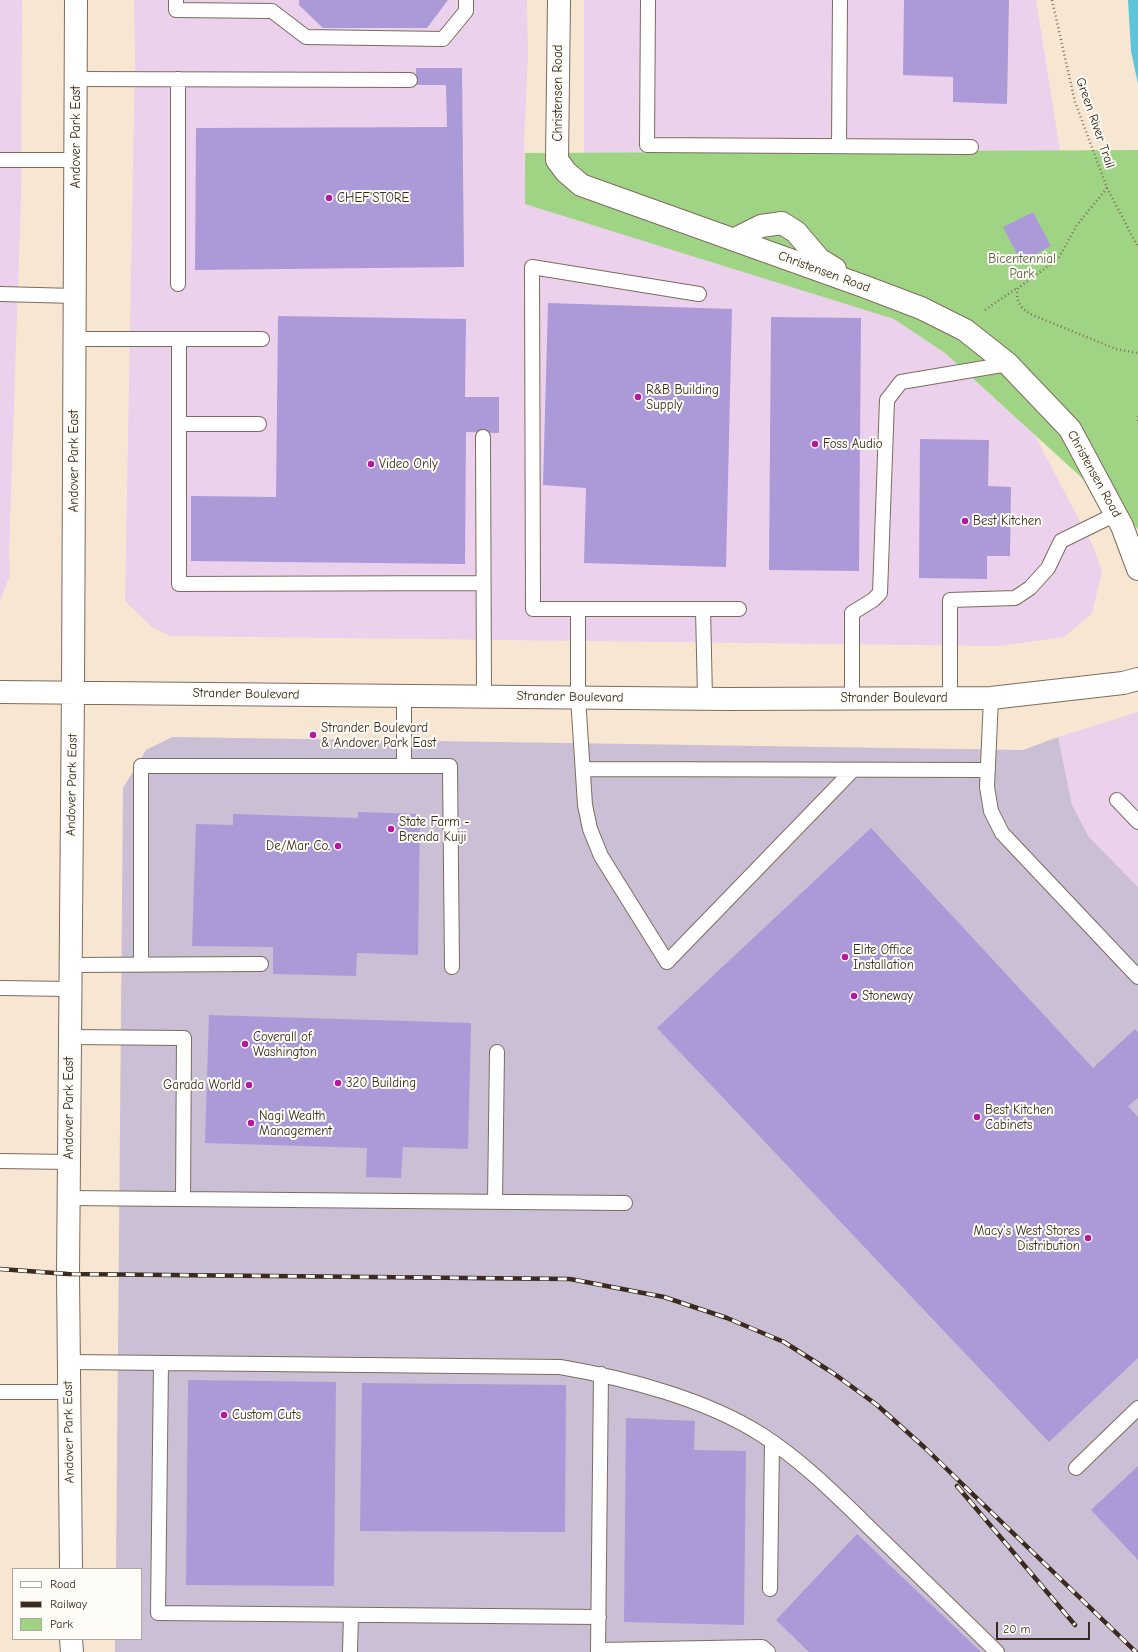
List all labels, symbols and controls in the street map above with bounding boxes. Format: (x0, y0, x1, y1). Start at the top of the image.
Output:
street label: Christensen Road (550, 45, 566, 141)
street label: Green River Trail (1072, 76, 1118, 170)
street label: Andover Park East (68, 86, 84, 188)
place label: CHEF'STORE (337, 190, 409, 206)
marker: CHEF'STORE (324, 193, 334, 203)
street label: Christensen Road (776, 248, 872, 296)
park label: Bicentennial Park (988, 251, 1056, 282)
place label: R&B Building Supply (646, 382, 719, 413)
marker: R&B Building Supply (633, 392, 643, 402)
street label: Andover Park East (66, 410, 82, 512)
street label: Christensen Road (1064, 428, 1124, 520)
place label: Foss Audio (823, 436, 883, 452)
marker: Foss Audio (810, 439, 820, 449)
place label: Video Only (379, 456, 438, 472)
marker: Video Only (366, 459, 376, 469)
place label: Best Kitchen (973, 513, 1042, 529)
marker: Best Kitchen (960, 516, 970, 526)
street label: Strander Boulevard (192, 685, 300, 703)
street label: Strander Boulevard (516, 688, 624, 706)
street label: Strander Boulevard (840, 690, 948, 706)
place label: Strander Boulevard & Andover Park East (321, 720, 436, 751)
marker: Strander Boulevard & Andover Park East (308, 730, 318, 740)
street label: Andover Park East (63, 734, 81, 836)
place label: State Farm - Brenda Kuiji (399, 814, 469, 845)
marker: State Farm - Brenda Kuiji (386, 824, 396, 834)
place label: De/Mar Co. (266, 838, 330, 854)
marker: De/Mar Co. (333, 841, 343, 851)
place label: Elite Office Installation (853, 942, 914, 973)
marker: Elite Office Installation (840, 952, 850, 962)
place label: Stoneway (862, 988, 913, 1004)
marker: Stoneway (849, 991, 859, 1001)
place label: Coverall of Washington (253, 1029, 317, 1060)
marker: Coverall of Washington (240, 1039, 250, 1049)
street label: Andover Park East (61, 1057, 77, 1159)
place label: 320 Building (346, 1075, 416, 1091)
place label: Garada World (163, 1077, 241, 1093)
marker: 320 Building (333, 1078, 343, 1088)
marker: Garada World (244, 1080, 254, 1090)
place label: Best Kitchen Cabinets (985, 1102, 1054, 1133)
place label: Nagi Wealth Management (259, 1108, 332, 1139)
marker: Best Kitchen Cabinets (972, 1112, 982, 1122)
marker: Nagi Wealth Management (246, 1118, 256, 1128)
place label: Macy's West Stores Distribution (973, 1223, 1080, 1254)
marker: Macy's West Stores Distribution (1083, 1233, 1093, 1243)
street label: Andover Park East (60, 1381, 78, 1483)
place label: Custom Cuts (232, 1407, 301, 1423)
marker: Custom Cuts (219, 1410, 229, 1420)
legend (12, 1568, 142, 1640)
text: Road (50, 1577, 76, 1591)
text: Railway (50, 1597, 87, 1611)
scale bar (998, 1614, 1092, 1640)
text: Park (50, 1617, 73, 1631)
text: 20 m (1003, 1622, 1031, 1636)

